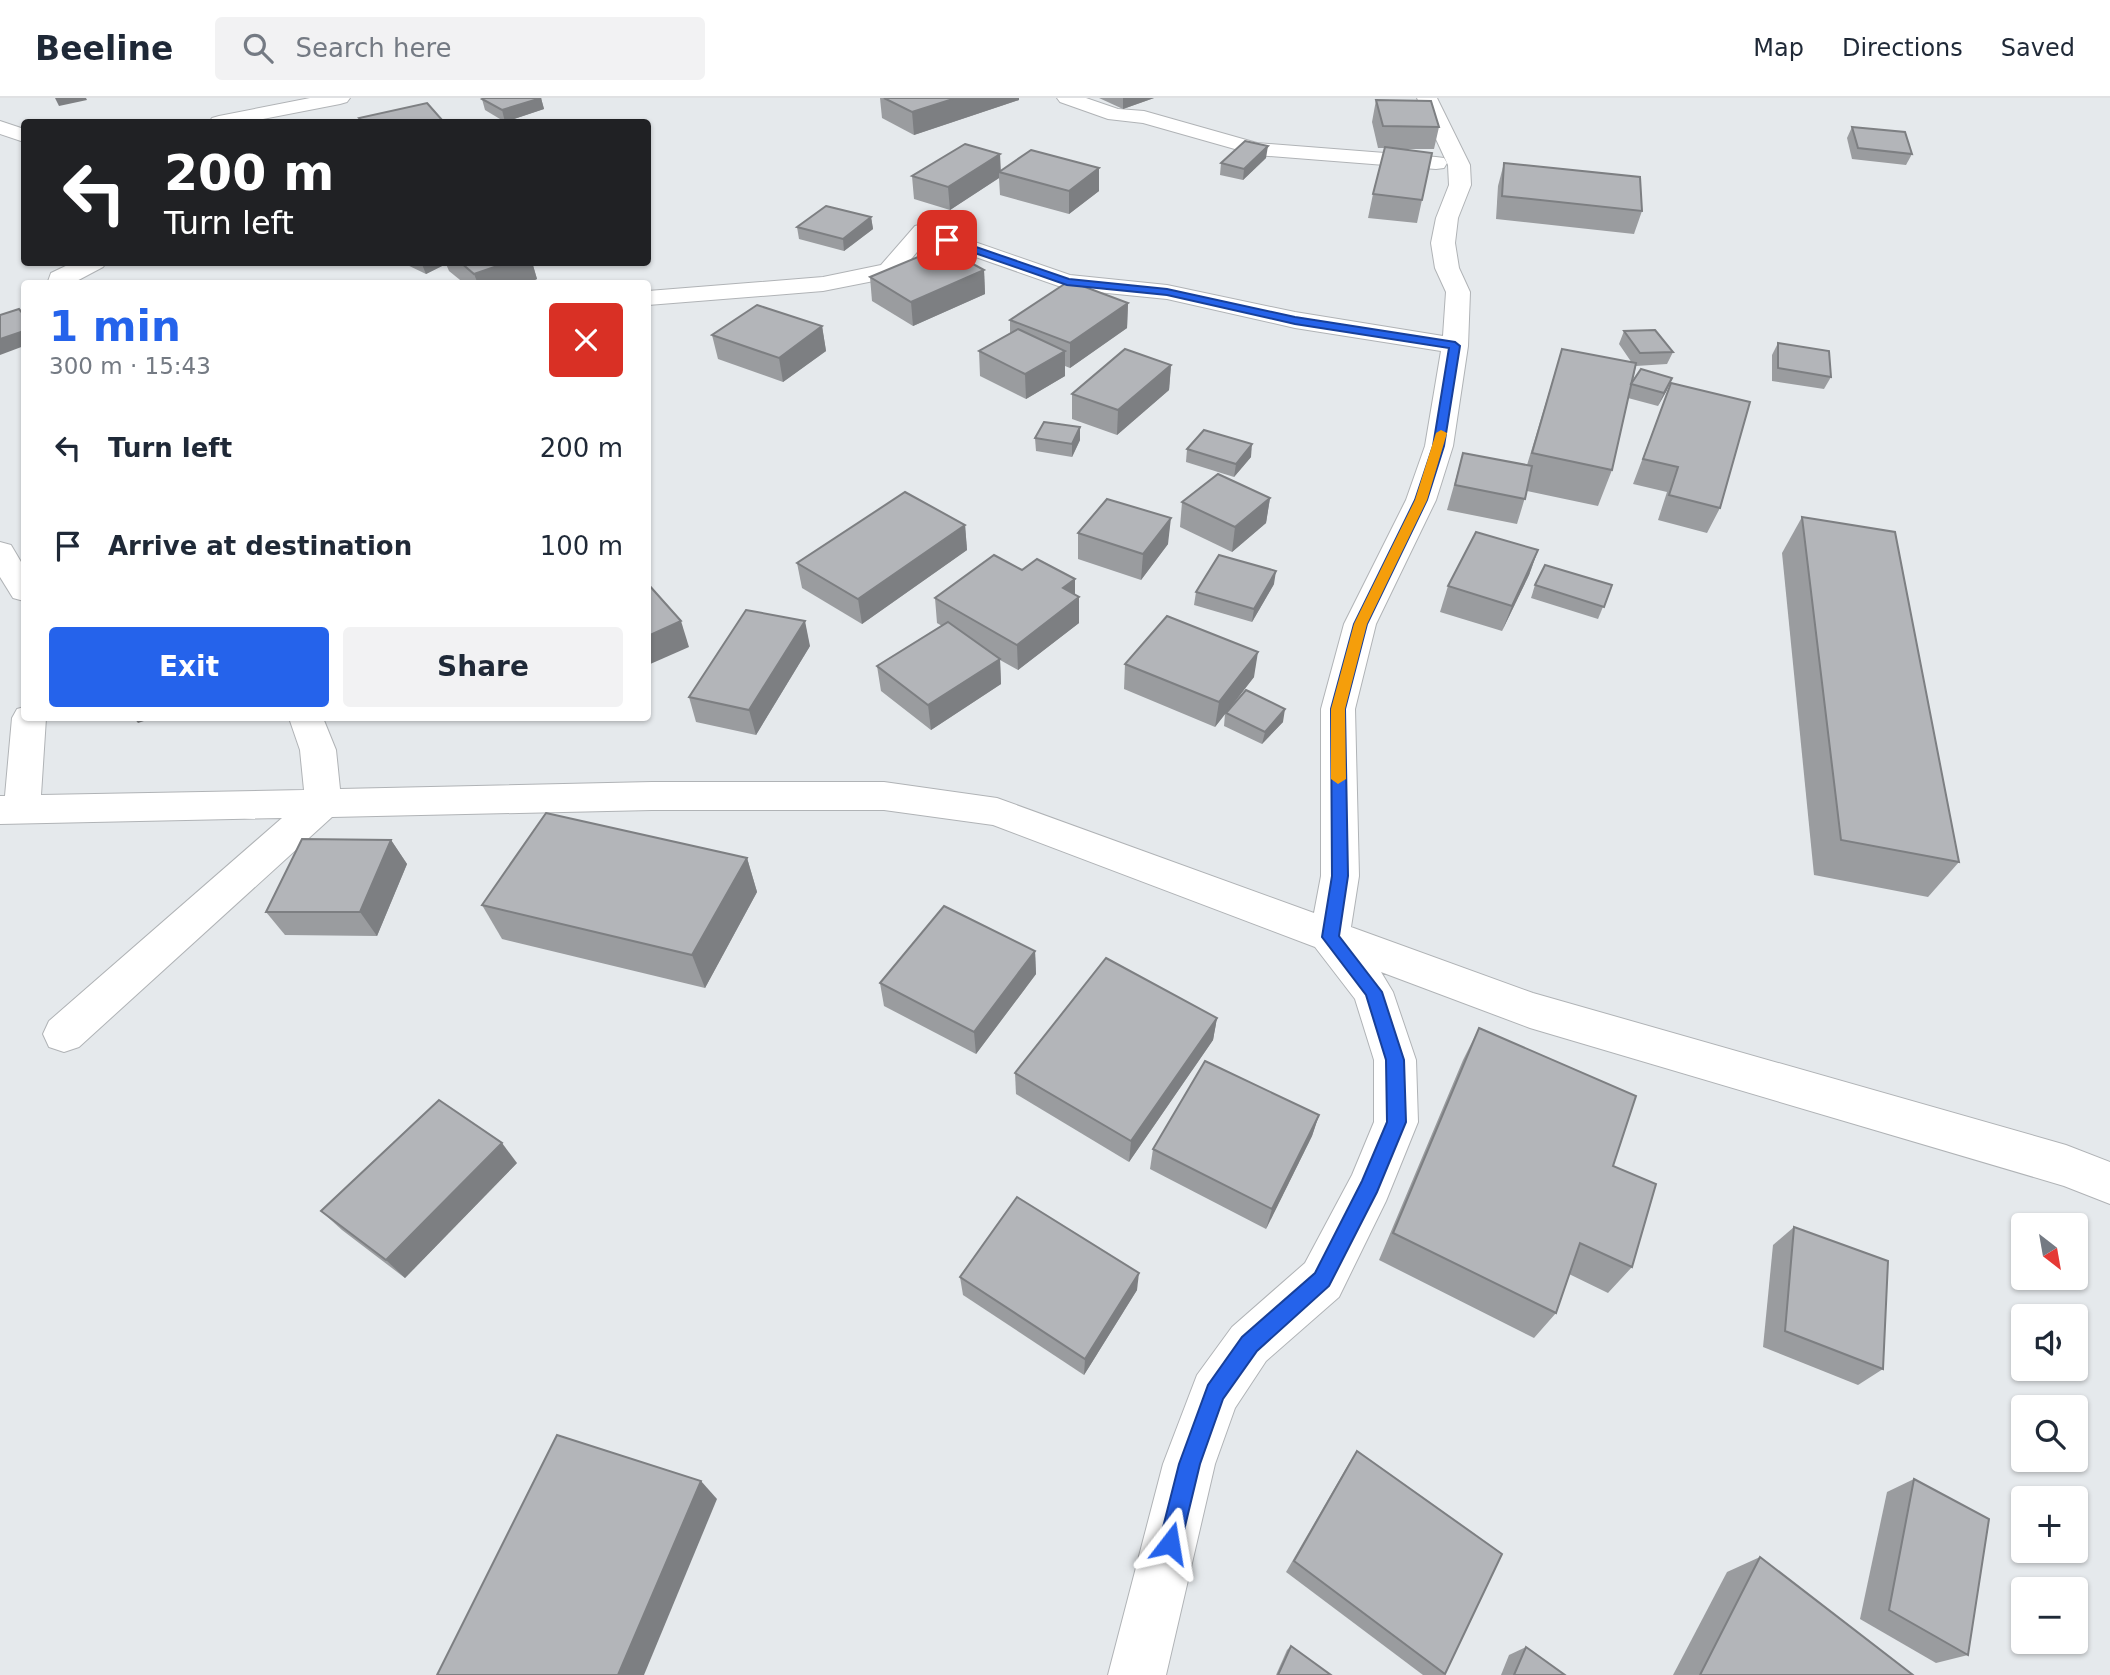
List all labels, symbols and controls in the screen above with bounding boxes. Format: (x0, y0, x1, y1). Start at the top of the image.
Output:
search box (215, 17, 705, 80)
text: Beeline (35, 29, 173, 68)
icon: search (239, 29, 277, 67)
text: Search here (295, 33, 452, 63)
text: Map (1753, 34, 1804, 62)
text: Directions (1842, 34, 1963, 62)
text: Saved (2001, 34, 2075, 62)
text: 200 m (164, 145, 334, 202)
icon: left (49, 147, 140, 238)
text: Turn left (164, 204, 294, 242)
pin (917, 210, 977, 270)
icon: arrive (928, 221, 966, 259)
text: 1 min (49, 302, 181, 351)
button: close (549, 303, 623, 377)
text: 300 m · 15:43 (49, 353, 211, 379)
icon: left (49, 429, 87, 467)
text: Turn left (108, 433, 232, 463)
text: 200 m (540, 433, 623, 463)
icon: arrive (49, 527, 87, 565)
text: Arrive at destination (108, 531, 412, 561)
text: 100 m (540, 531, 623, 561)
button: Exit (49, 627, 329, 707)
button: Share (343, 627, 623, 707)
north arrow (2011, 1213, 2088, 1290)
map controls (2011, 1213, 2088, 1654)
button: sound (2011, 1304, 2088, 1381)
button: search (2011, 1395, 2088, 1472)
button: + (2011, 1486, 2088, 1563)
position arrow (1133, 1506, 1207, 1580)
button: − (2011, 1577, 2088, 1654)

